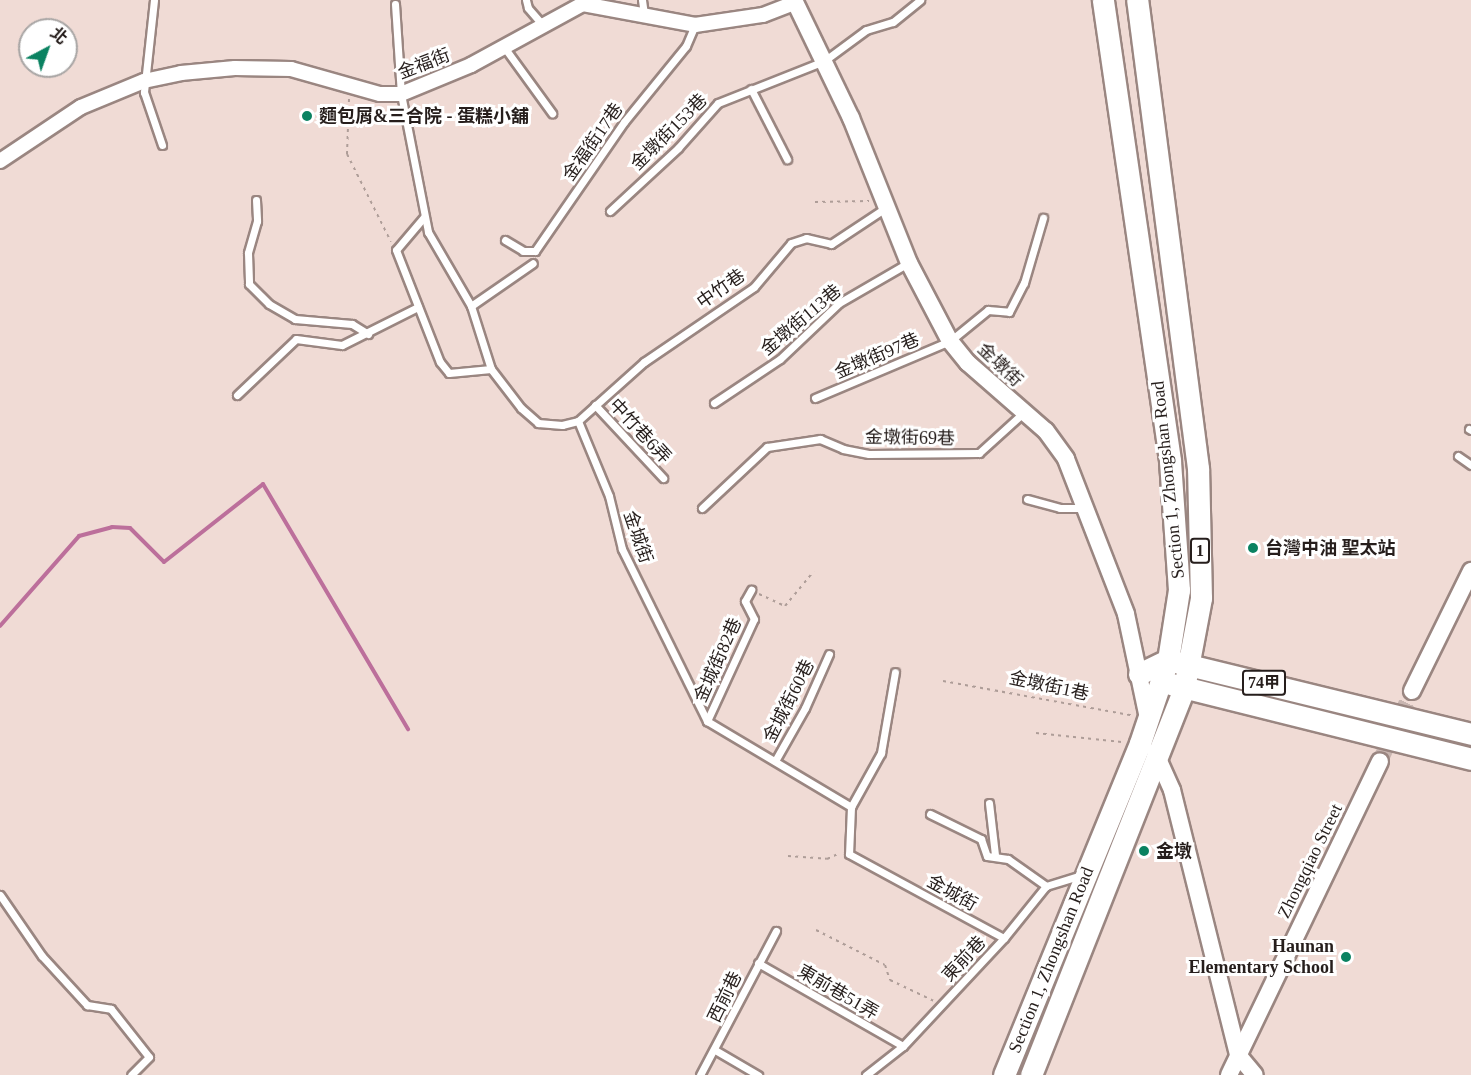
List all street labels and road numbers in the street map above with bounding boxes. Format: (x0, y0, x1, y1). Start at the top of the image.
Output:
street label: 金福街 (395, 44, 453, 84)
street label: 金墩街153巷 (626, 89, 712, 175)
street label: 金福街17巷 (558, 99, 628, 185)
street label: 中竹巷 (693, 265, 749, 313)
street label: 金墩街113巷 (756, 280, 846, 360)
street label: 金墩街97巷 (831, 328, 923, 384)
street label: 金墩街 (973, 338, 1027, 392)
street label: Section 1, Zhongshan Road (1147, 380, 1189, 580)
street label: 中竹巷6弄 (604, 394, 676, 468)
street label: 金墩街69巷 (865, 426, 955, 450)
street label: 金城街 (619, 508, 657, 566)
road number: 1 (1190, 538, 1210, 564)
street label: 金城街82巷 (690, 614, 746, 706)
street label: 金城街60巷 (759, 656, 819, 746)
street label: 金墩街1巷 (1007, 667, 1091, 705)
road number: 74甲 (1242, 670, 1286, 696)
street label: Zhongqiao Street (1273, 800, 1347, 922)
street label: Section 1, Zhongshan Road (1004, 864, 1098, 1056)
street label: 金城街 (923, 870, 981, 916)
street label: 東前巷 (938, 932, 990, 986)
street label: 東前巷51弄 (794, 960, 882, 1024)
street label: 西前巷 (703, 968, 747, 1026)

